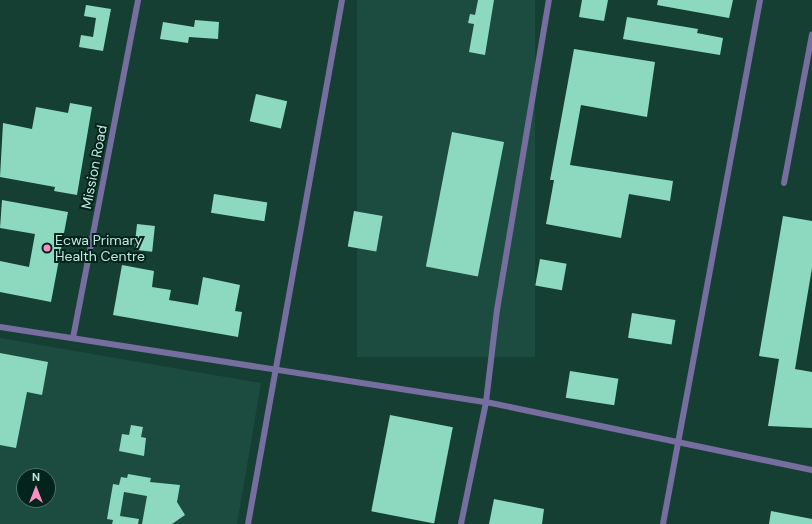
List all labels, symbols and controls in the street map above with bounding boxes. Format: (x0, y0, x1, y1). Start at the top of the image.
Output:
street label: Mission Road (78, 124, 110, 210)
place label: Ecwa Primary Health Centre (55, 232, 145, 264)
marker: Ecwa Primary Health Centre (42, 243, 52, 253)
north arrow (16, 468, 56, 508)
text: N (32, 470, 40, 484)

